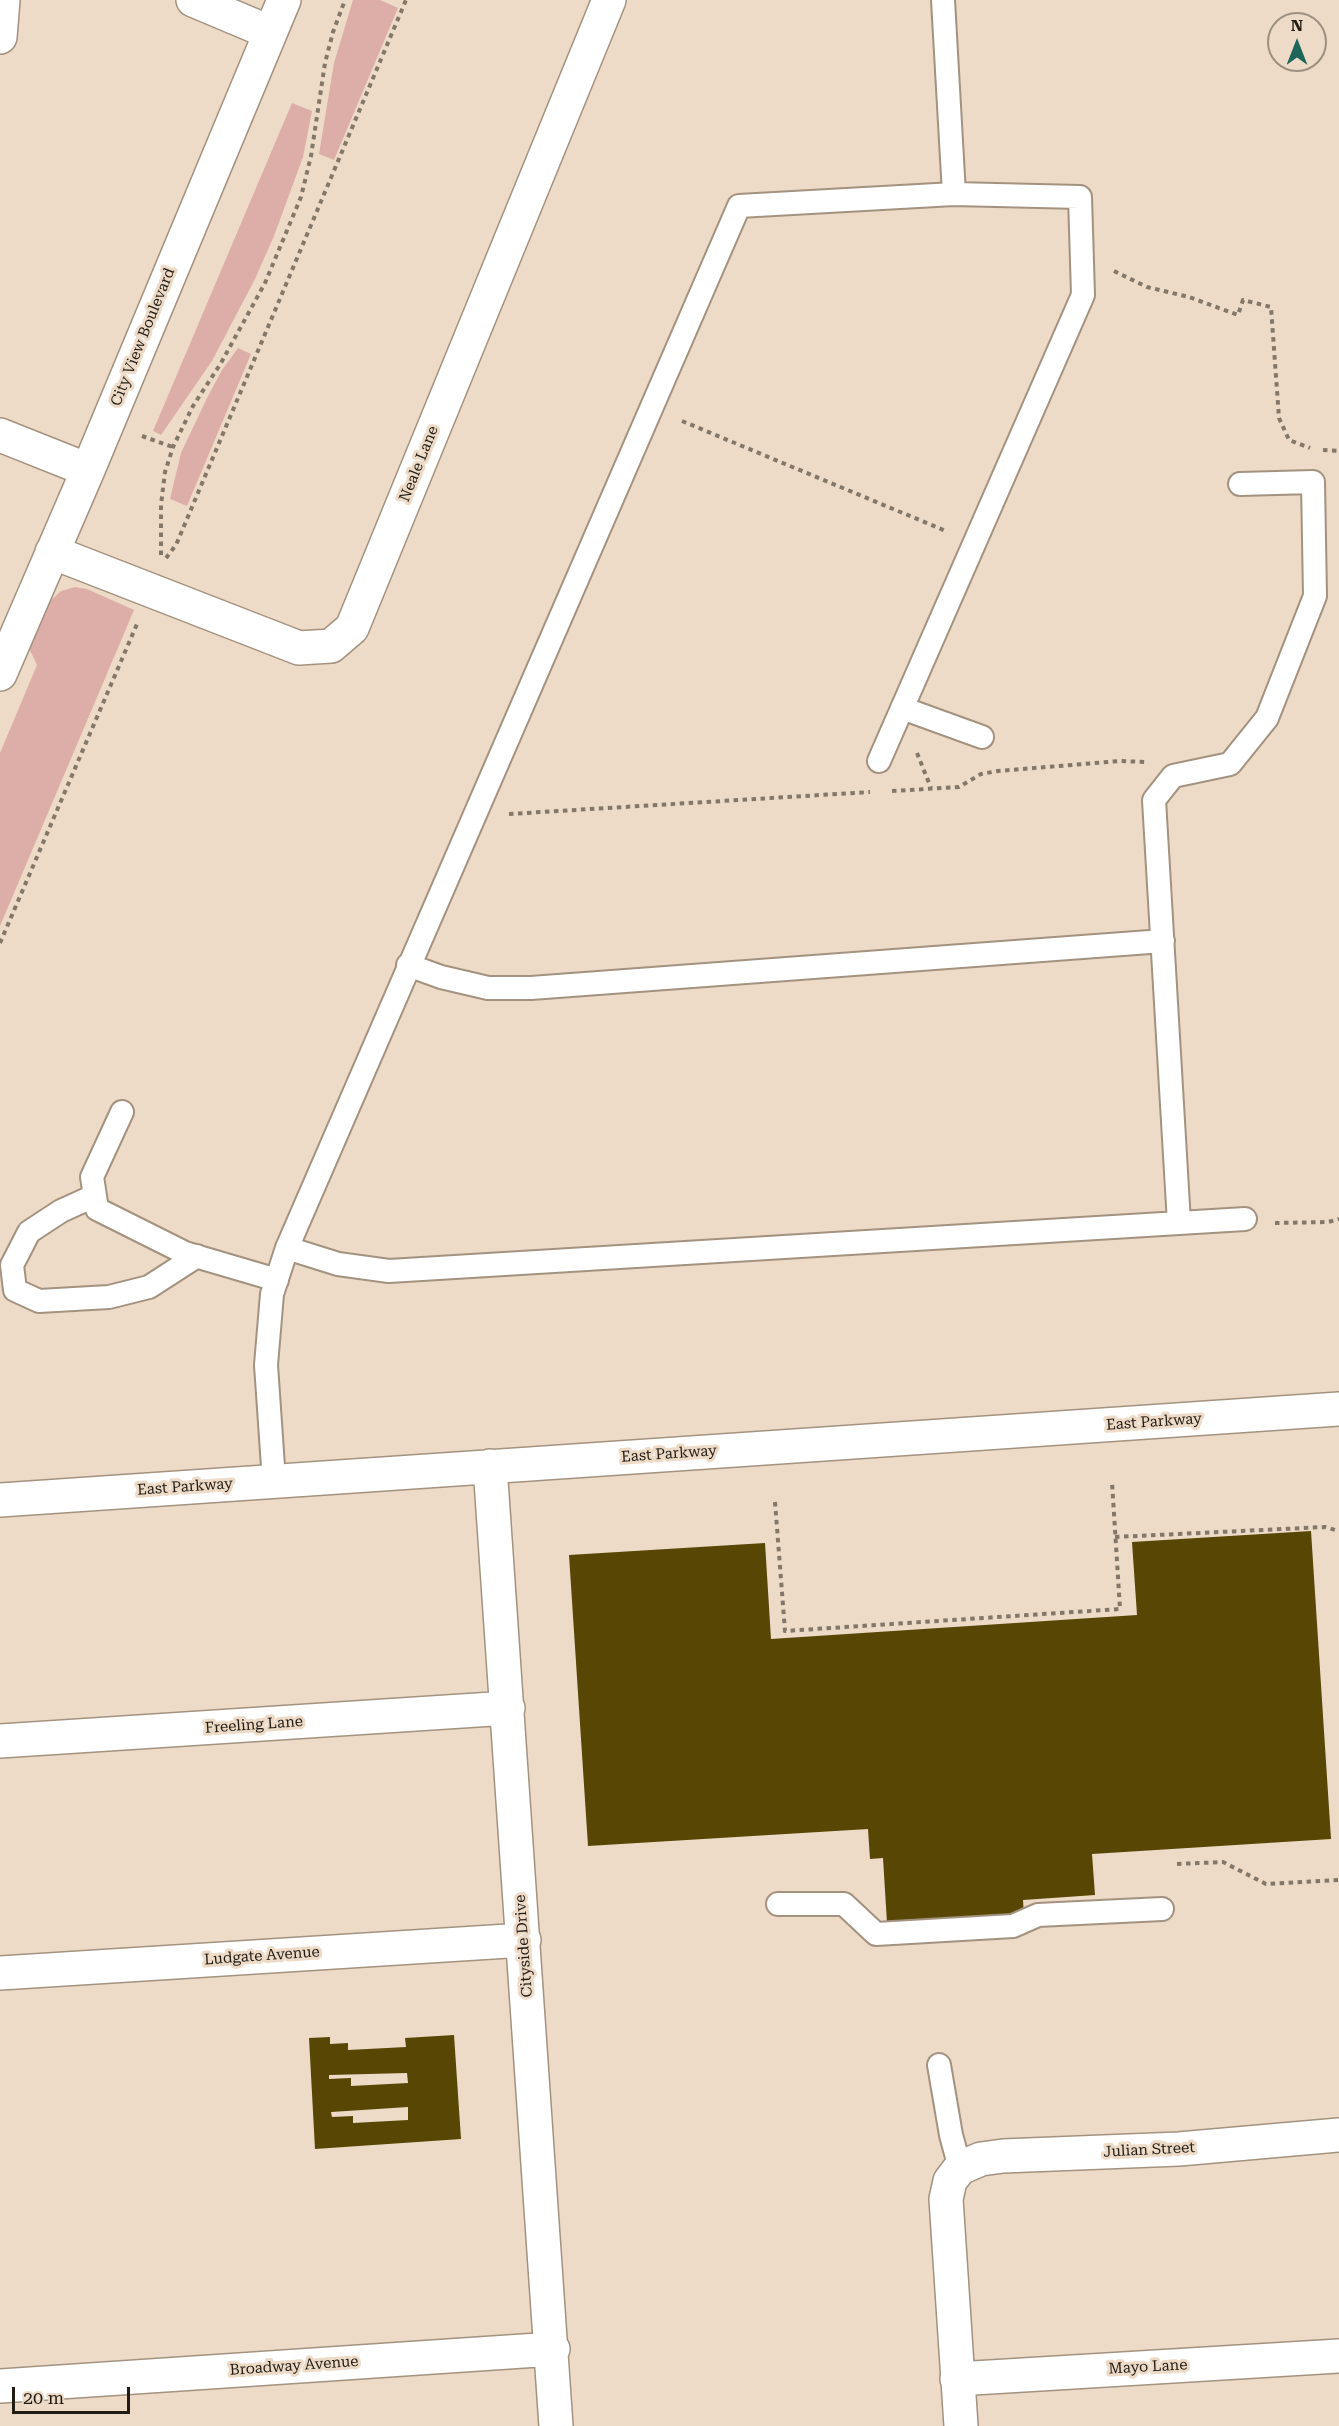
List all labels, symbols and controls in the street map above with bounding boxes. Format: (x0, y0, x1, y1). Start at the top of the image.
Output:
north arrow (1267, 12, 1327, 72)
text: N (1291, 16, 1303, 35)
street label: City View Boulevard (107, 265, 179, 409)
street label: Neale Lane (396, 423, 442, 505)
street label: East Parkway (1105, 1410, 1203, 1434)
street label: East Parkway (620, 1442, 718, 1466)
street label: East Parkway (136, 1475, 234, 1499)
street label: Freeling Lane (204, 1713, 304, 1737)
street label: Cityside Drive (511, 1894, 537, 1998)
street label: Ludgate Avenue (204, 1943, 320, 1969)
street label: Julian Street (1103, 2139, 1195, 2161)
street label: Broadway Avenue (229, 2353, 359, 2379)
street label: Mayo Lane (1108, 2356, 1188, 2378)
scale bar (15, 2375, 134, 2413)
text: 20 m (23, 2387, 64, 2408)

